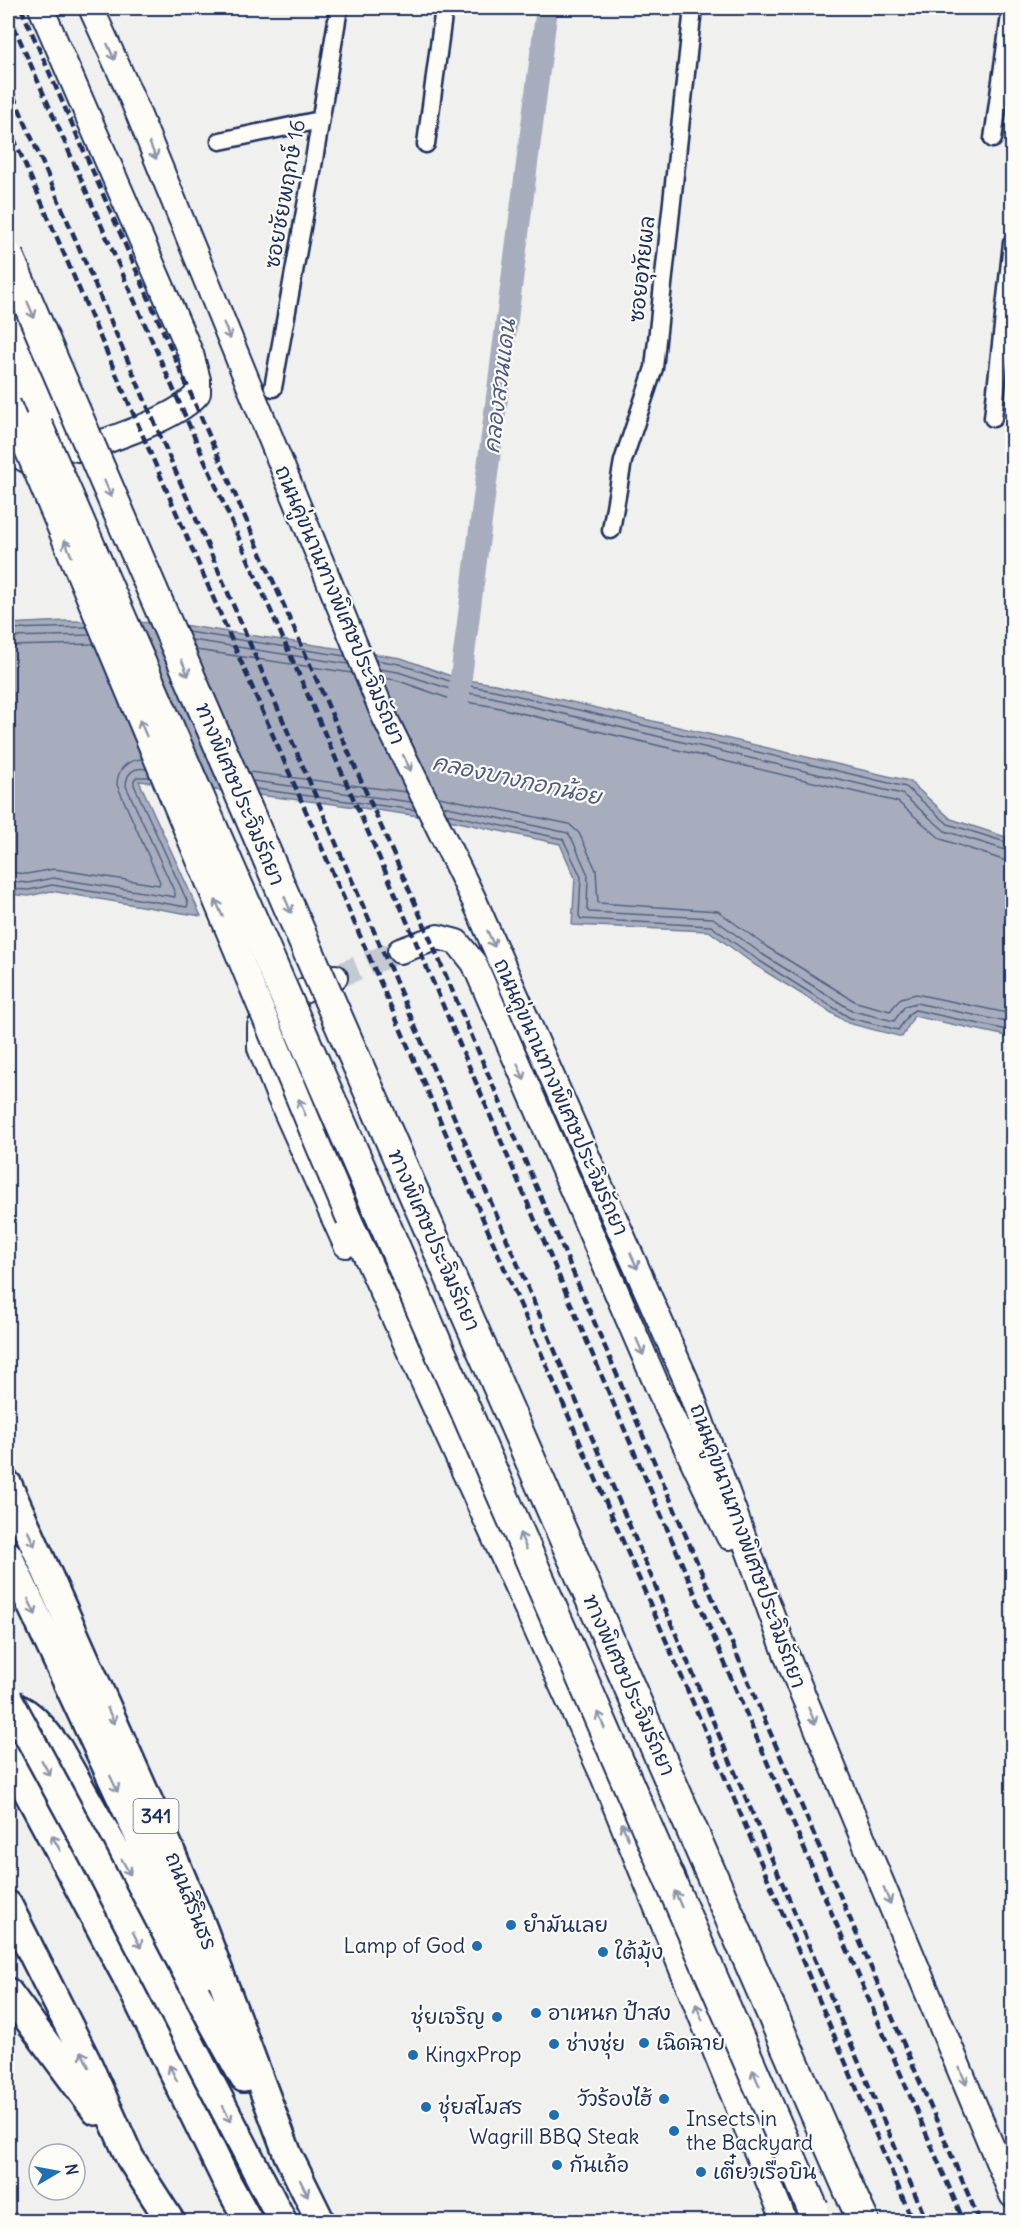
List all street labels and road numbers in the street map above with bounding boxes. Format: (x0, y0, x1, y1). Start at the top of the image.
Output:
street label: ซอยชัยพฤกษ์ 16 (258, 117, 312, 271)
street label: ซอยอุทัยผล (622, 214, 664, 324)
street label: ถนนคู่ขนานทางพิเศษประจิมรัถยา (267, 461, 412, 750)
street label: ทางพิเศษประจิมรัถยา (190, 698, 291, 889)
street label: ถนนคู่ขนานทางพิเศษประจิมรัถยา (485, 954, 635, 1241)
street label: ทางพิเศษประจิมรัถยา (382, 1145, 487, 1335)
street label: ถนนคู่ขนานทางพิเศษประจิมรัถยา (682, 1400, 813, 1693)
street label: ทางพิเศษประจิมรัถยา (577, 1590, 682, 1780)
road number: 341 (134, 1799, 178, 1833)
street label: ถนนสิรินธร (160, 1848, 223, 1954)

